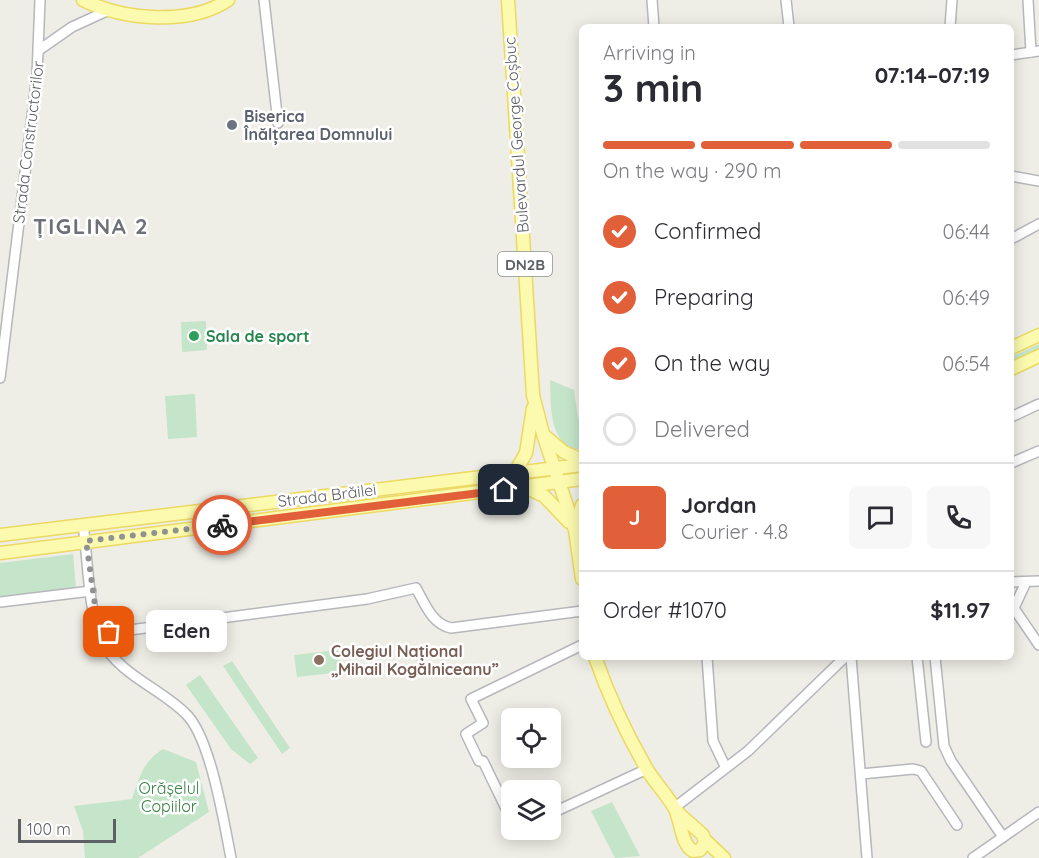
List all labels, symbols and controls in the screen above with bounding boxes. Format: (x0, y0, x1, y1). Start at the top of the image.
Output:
street label: Bulevardul George Coșbuc (499, 36, 533, 234)
text: Arriving in (603, 40, 696, 65)
street label: Strada Constructorilor (8, 60, 48, 224)
text: 07:14–07:19 (875, 61, 990, 89)
text: 3 min (603, 63, 703, 112)
place label: Biserica Înălțarea Domnului (243, 106, 392, 145)
marker: Biserica Înălțarea Domnului (225, 118, 239, 132)
text: On the way · 290 m (603, 158, 782, 183)
district label: ȚIGLINA 2 (33, 212, 149, 240)
icon: check (603, 215, 636, 248)
text: Confirmed (654, 217, 761, 245)
text: 06:44 (943, 219, 990, 244)
road number: DN2B (498, 252, 552, 276)
icon: check (603, 281, 636, 314)
text: Preparing (654, 283, 754, 311)
text: 06:49 (942, 285, 990, 310)
place label: Sala de sport (206, 326, 310, 346)
marker: Sala de sport (187, 329, 201, 343)
icon: check (603, 347, 636, 380)
text: On the way (654, 349, 770, 377)
text: 06:54 (942, 351, 990, 376)
text: Delivered (654, 415, 750, 443)
pin (478, 464, 529, 515)
icon: home (487, 473, 520, 506)
street label: Strada Brăilei (276, 479, 378, 511)
button: chat (849, 486, 912, 549)
button: phone (927, 486, 990, 549)
text: Jordan (681, 491, 757, 519)
courier (192, 495, 252, 555)
text: J (628, 503, 641, 531)
icon: bike (206, 509, 239, 542)
text: Courier · 4.8 (681, 519, 788, 544)
text: Order #1070 (603, 596, 727, 624)
text: $11.97 (930, 596, 990, 624)
pin (83, 606, 134, 657)
callout: Eden (145, 611, 226, 653)
icon: bag (92, 615, 125, 648)
text: Eden (163, 618, 210, 643)
place label: Colegiul Național „Mihail Kogălniceanu” (331, 641, 499, 679)
marker: Colegiul Național „Mihail Kogălniceanu” (312, 653, 326, 667)
map controls (501, 708, 561, 840)
button: locate (501, 708, 561, 768)
park label: Orășelul Copiilor (139, 778, 199, 816)
button: layers (501, 780, 561, 840)
scale bar (18, 816, 116, 844)
text: 100 m (27, 819, 71, 839)

